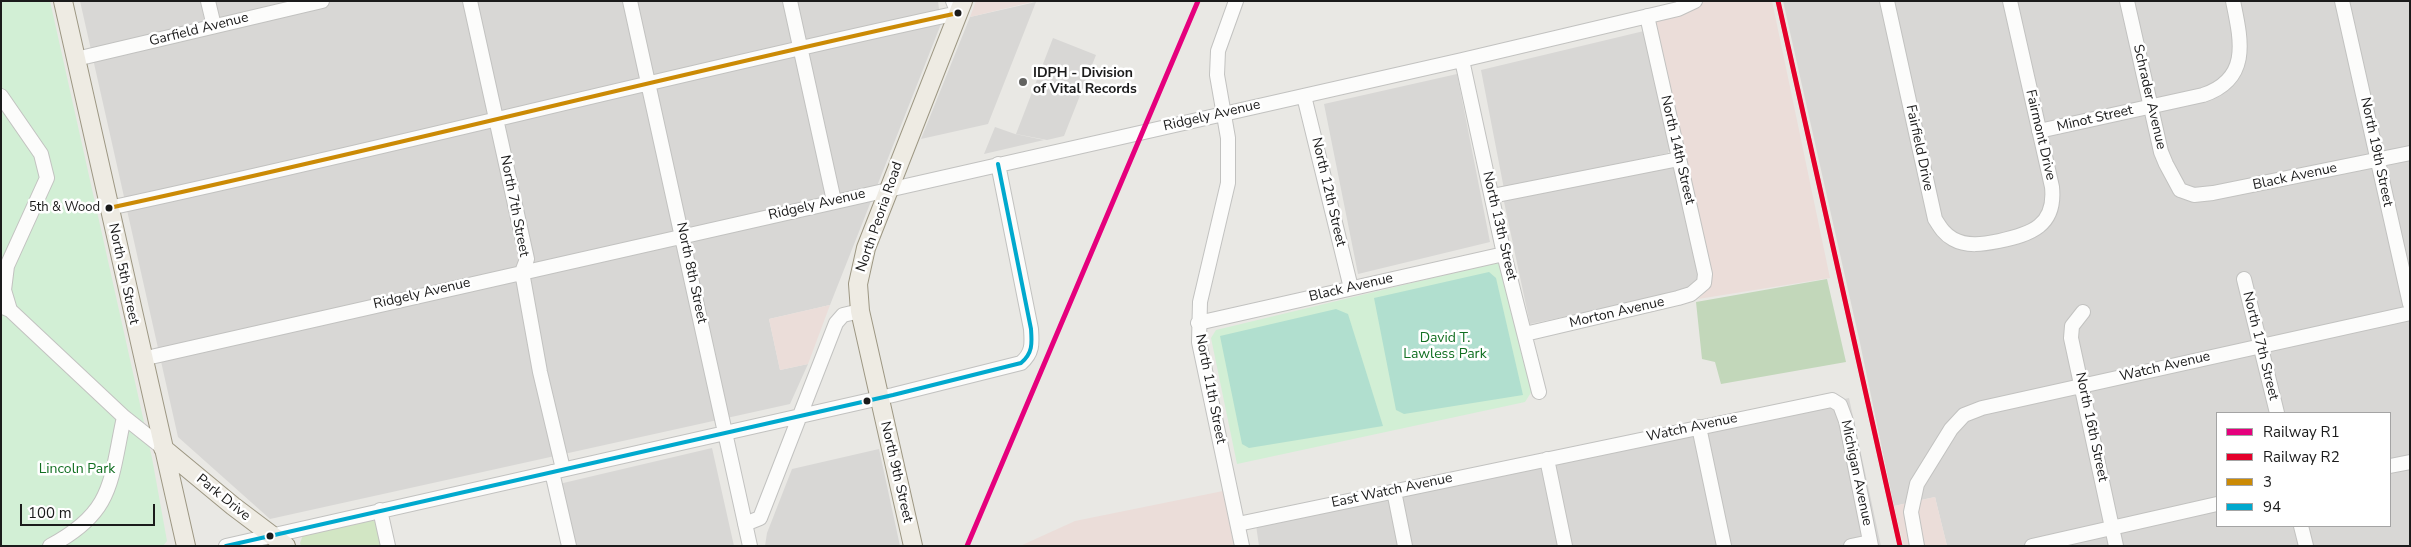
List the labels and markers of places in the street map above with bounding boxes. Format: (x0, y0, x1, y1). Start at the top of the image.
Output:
unlabelled marker (953, 8, 963, 18)
place label: IDPH - Division of Vital Records (1033, 66, 1137, 98)
marker: IDPH - Division of Vital Records (1017, 76, 1029, 88)
place label: 5th & Wood (29, 200, 100, 216)
marker: 5th & Wood (104, 203, 114, 213)
unlabelled marker (862, 396, 872, 406)
unlabelled marker (265, 531, 275, 541)

